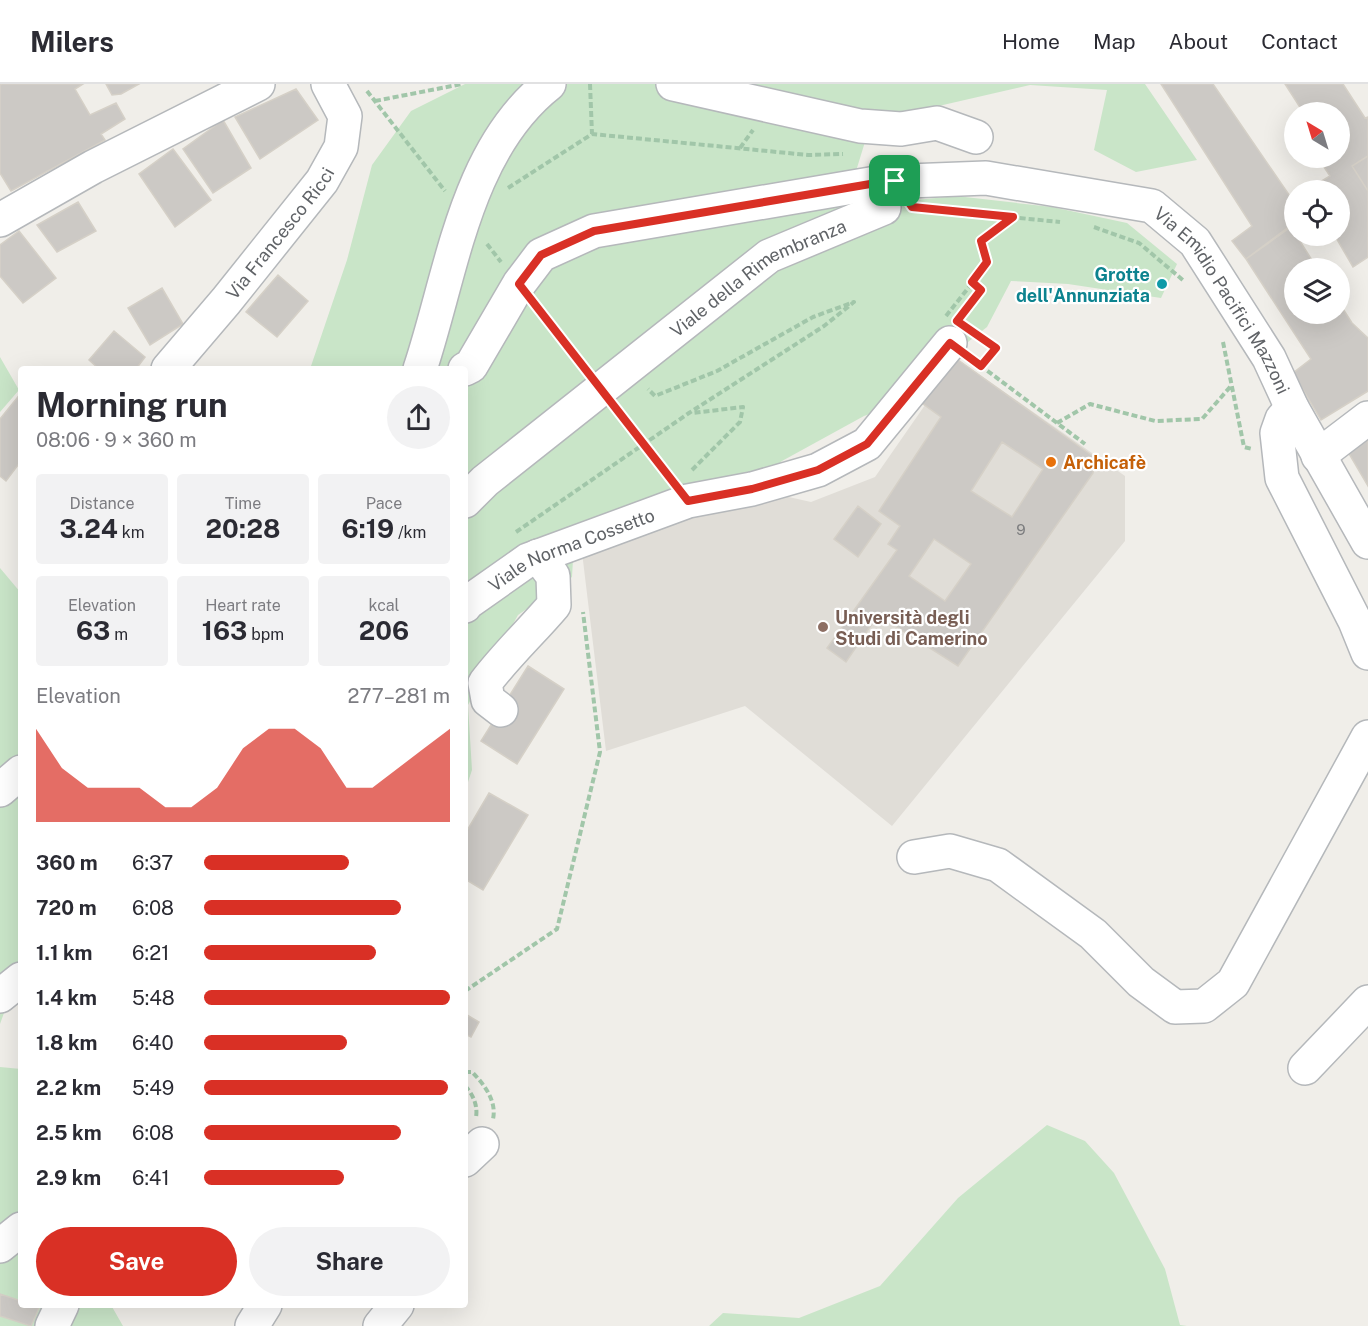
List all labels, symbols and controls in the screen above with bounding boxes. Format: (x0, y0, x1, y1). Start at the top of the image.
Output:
text: Milers (30, 25, 114, 58)
text: Home (1002, 29, 1060, 54)
text: Map (1093, 29, 1136, 54)
text: About (1169, 29, 1228, 54)
text: Contact (1261, 29, 1338, 54)
north arrow (1284, 102, 1350, 168)
map controls (1284, 102, 1350, 324)
pin (869, 155, 920, 206)
street label: Via Francesco Ricci (221, 164, 338, 303)
icon: arrive (878, 164, 911, 197)
button: locate (1284, 180, 1350, 246)
street label: Via Emidio Pacifici Mazzoni (1150, 202, 1295, 397)
street label: Viale della Rimembranza (666, 215, 849, 341)
button: layers (1284, 258, 1350, 324)
place label: Grotte dell'Annunziata (1016, 264, 1150, 306)
marker: Grotte dell'Annunziata (1155, 277, 1169, 291)
text: Morning run (36, 386, 228, 424)
button: share (387, 386, 450, 449)
text: 08:06 · 9 × 360 m (36, 428, 197, 452)
place label: Archicafè (1063, 452, 1146, 473)
marker: Archicafè (1044, 455, 1058, 469)
text: Distance (70, 494, 134, 513)
text: Time (225, 494, 261, 513)
text: Pace (366, 494, 402, 513)
street label: Viale Norma Cossetto (484, 504, 657, 595)
text: 3.24 (59, 513, 118, 544)
text: 20:28 (206, 513, 280, 544)
text: 6:19 (342, 513, 394, 544)
house number: 9 (1016, 521, 1026, 538)
text: km (118, 523, 145, 542)
text: /km (394, 523, 426, 542)
text: Elevation (68, 596, 136, 615)
text: Heart rate (205, 596, 281, 615)
text: kcal (369, 596, 399, 615)
place label: Università degli Studi di Camerino (835, 607, 988, 649)
text: 63 (76, 615, 110, 646)
text: 163 (202, 615, 247, 646)
text: 206 (359, 615, 409, 646)
marker: Università degli Studi di Camerino (816, 620, 830, 634)
text: m (110, 625, 128, 644)
text: bpm (247, 625, 284, 644)
text: Elevation (36, 684, 121, 708)
text: 277–281 m (348, 684, 450, 708)
text: 360 m (36, 851, 98, 875)
text: 6:37 (132, 851, 173, 875)
text: 720 m (36, 896, 97, 920)
text: 6:08 (132, 896, 174, 920)
text: 1.1 km (36, 941, 93, 965)
text: 6:21 (132, 941, 169, 965)
text: 1.4 km (36, 986, 97, 1010)
text: 5:48 (132, 986, 175, 1010)
text: 1.8 km (36, 1031, 97, 1055)
text: 6:40 (132, 1031, 174, 1055)
text: 2.2 km (36, 1076, 101, 1100)
text: 5:49 (132, 1076, 174, 1100)
text: 2.5 km (36, 1121, 102, 1145)
text: 6:08 (132, 1121, 174, 1145)
text: 2.9 km (36, 1166, 101, 1190)
text: 6:41 (132, 1166, 170, 1190)
button: Save (36, 1227, 237, 1296)
button: Share (249, 1227, 450, 1296)

